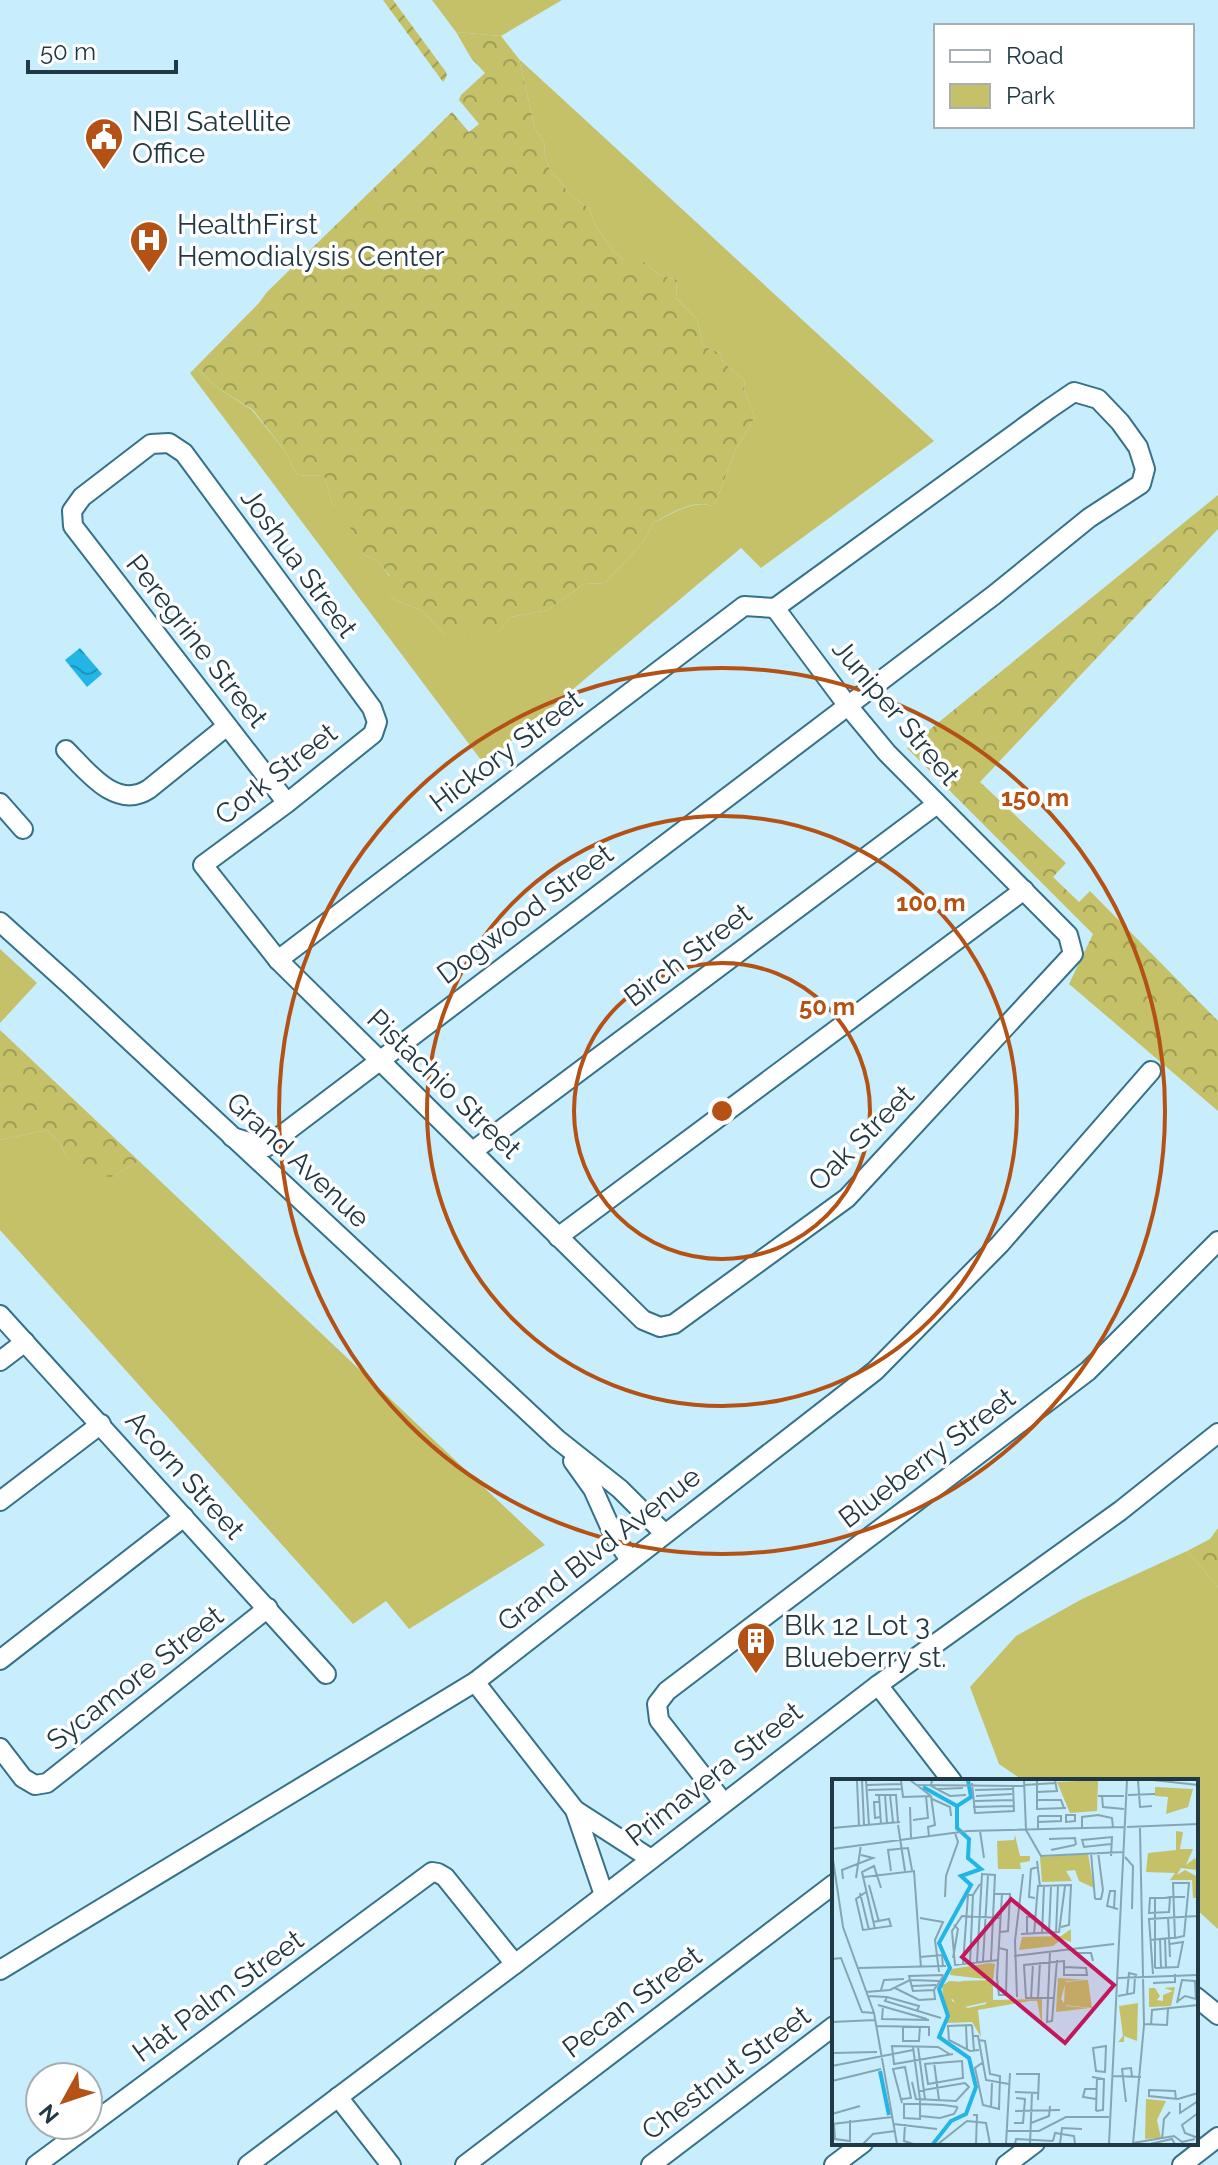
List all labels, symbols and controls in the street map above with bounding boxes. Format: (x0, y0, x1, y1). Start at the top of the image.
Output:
scale bar (28, 24, 176, 74)
legend (934, 24, 1194, 128)
text: 50 m (40, 37, 96, 66)
text: Road (1006, 41, 1064, 70)
text: Park (1006, 81, 1055, 110)
place label: NBI Satellite Office (132, 105, 291, 170)
public building icon: NBI Satellite Office (83, 116, 125, 171)
place label: HealthFirst Hemodialysis Center (177, 208, 445, 273)
hospital icon: HealthFirst Hemodialysis Center (128, 219, 170, 274)
street label: Joshua Street (234, 482, 365, 645)
street label: Peregrine Street (119, 548, 275, 734)
street label: Juniper Street (825, 632, 967, 792)
street label: Hickory Street (423, 683, 589, 819)
street label: Cork Street (209, 716, 344, 832)
text: 150 m (1001, 783, 1069, 812)
street label: Dogwood Street (431, 837, 620, 991)
text: 100 m (896, 888, 966, 917)
street label: Birch Street (618, 896, 759, 1013)
text: 50 m (799, 992, 855, 1021)
street label: Pistachio Street (360, 1002, 528, 1166)
street label: Oak Street (801, 1078, 921, 1198)
street label: Grand Avenue (220, 1085, 376, 1235)
centre of rings (708, 1097, 736, 1125)
street label: Blueberry Street (832, 1381, 1022, 1535)
street label: Acorn Street (119, 1404, 252, 1546)
street label: Grand Blvd Avenue (491, 1460, 707, 1638)
street label: Sycamore Street (40, 1599, 230, 1757)
place label: Blk 12 Lot 3 Blueberry st. (784, 1609, 946, 1674)
building icon: Blk 12 Lot 3 Blueberry st. (735, 1620, 777, 1675)
street label: Primavera Street (619, 1695, 809, 1853)
inset map (832, 1779, 1198, 2145)
street label: Hat Palm Street (126, 1923, 310, 2069)
street label: Pecan Street (556, 1939, 708, 2065)
street label: Chestnut Street (635, 1999, 817, 2147)
north arrow (24, 2061, 104, 2141)
text: N (33, 2099, 64, 2129)

